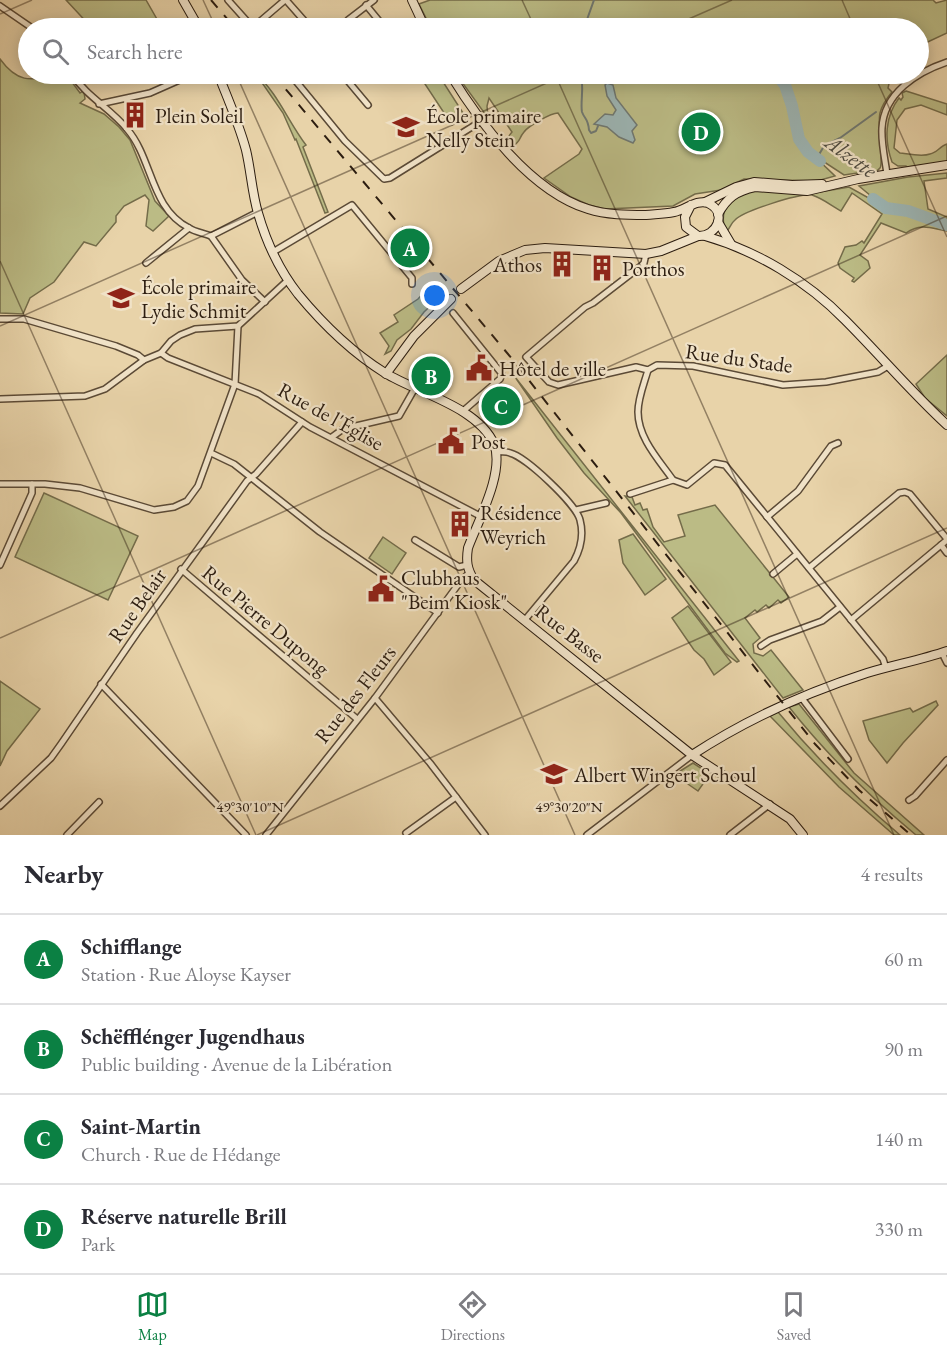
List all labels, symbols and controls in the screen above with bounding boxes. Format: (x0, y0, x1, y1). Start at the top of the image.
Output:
search box (18, 18, 929, 84)
icon: search (39, 35, 72, 68)
text: Search here (87, 37, 182, 66)
building icon: Plein Soleil (120, 100, 150, 130)
place label: Plein Soleil (155, 102, 244, 129)
place label: École primaire Nelly Stein (426, 102, 541, 153)
pin: D (682, 110, 720, 154)
school or university icon: École primaire Nelly Stein (391, 112, 421, 142)
water label: Alzette (818, 126, 883, 185)
pin: A (390, 226, 430, 270)
building icon: Athos (547, 249, 577, 279)
place label: Athos (492, 251, 542, 278)
building icon: Porthos (587, 253, 617, 283)
place label: Porthos (622, 255, 685, 282)
place label: École primaire Lydie Schmit (141, 273, 256, 324)
your location (420, 281, 449, 310)
school or university icon: École primaire Lydie Schmit (106, 283, 136, 313)
street label: Rue du Stade (684, 337, 794, 379)
public building icon: Hôtel de ville (464, 353, 494, 383)
pin: B (412, 354, 450, 398)
place label: Hôtel de ville (499, 355, 606, 382)
street label: Rue de l'Église (273, 376, 389, 456)
pin: C (482, 384, 520, 428)
public building icon: Post (436, 426, 466, 456)
place label: Post (471, 428, 506, 455)
place label: Résidence Weyrich (480, 499, 561, 550)
building icon: Résidence Weyrich (445, 509, 475, 539)
street label: Rue Pierre Dupong (197, 559, 336, 682)
street label: Rue Belair (102, 563, 172, 647)
place label: Clubhaus "Beim Kiosk" (401, 564, 508, 615)
public building icon: Clubhaus "Beim Kiosk" (366, 574, 396, 604)
street label: Rue Basse (530, 597, 610, 669)
street label: Rue des Fleurs (308, 639, 402, 748)
school or university icon: Albert Wingert Schoul (539, 759, 569, 789)
place label: Albert Wingert Schoul (573, 761, 756, 788)
text: 49°30'10"N (216, 797, 284, 816)
text: 49°30'20"N (535, 797, 603, 816)
text: Nearby (24, 857, 104, 891)
text: 4 results (860, 861, 923, 887)
text: Schifflange (81, 932, 182, 961)
text: A (36, 946, 51, 972)
text: 60 m (884, 946, 923, 972)
text: Station · Rue Aloyse Kayser (81, 961, 291, 987)
text: Schëfflénger Jugendhaus (81, 1022, 305, 1051)
text: B (37, 1036, 50, 1062)
text: 90 m (884, 1036, 923, 1062)
text: Public building · Avenue de la Libération (81, 1051, 392, 1077)
text: Saint-Martin (81, 1112, 201, 1141)
text: C (36, 1126, 51, 1152)
text: 140 m (875, 1126, 923, 1152)
text: Church · Rue de Hédange (81, 1141, 281, 1167)
text: Réserve naturelle Brill (81, 1202, 287, 1231)
text: D (36, 1216, 51, 1242)
text: 330 m (875, 1216, 923, 1242)
text: Park (81, 1231, 115, 1257)
tab: Map (136, 1288, 169, 1345)
tab: Directions (441, 1288, 505, 1345)
tab: Saved (777, 1288, 811, 1345)

